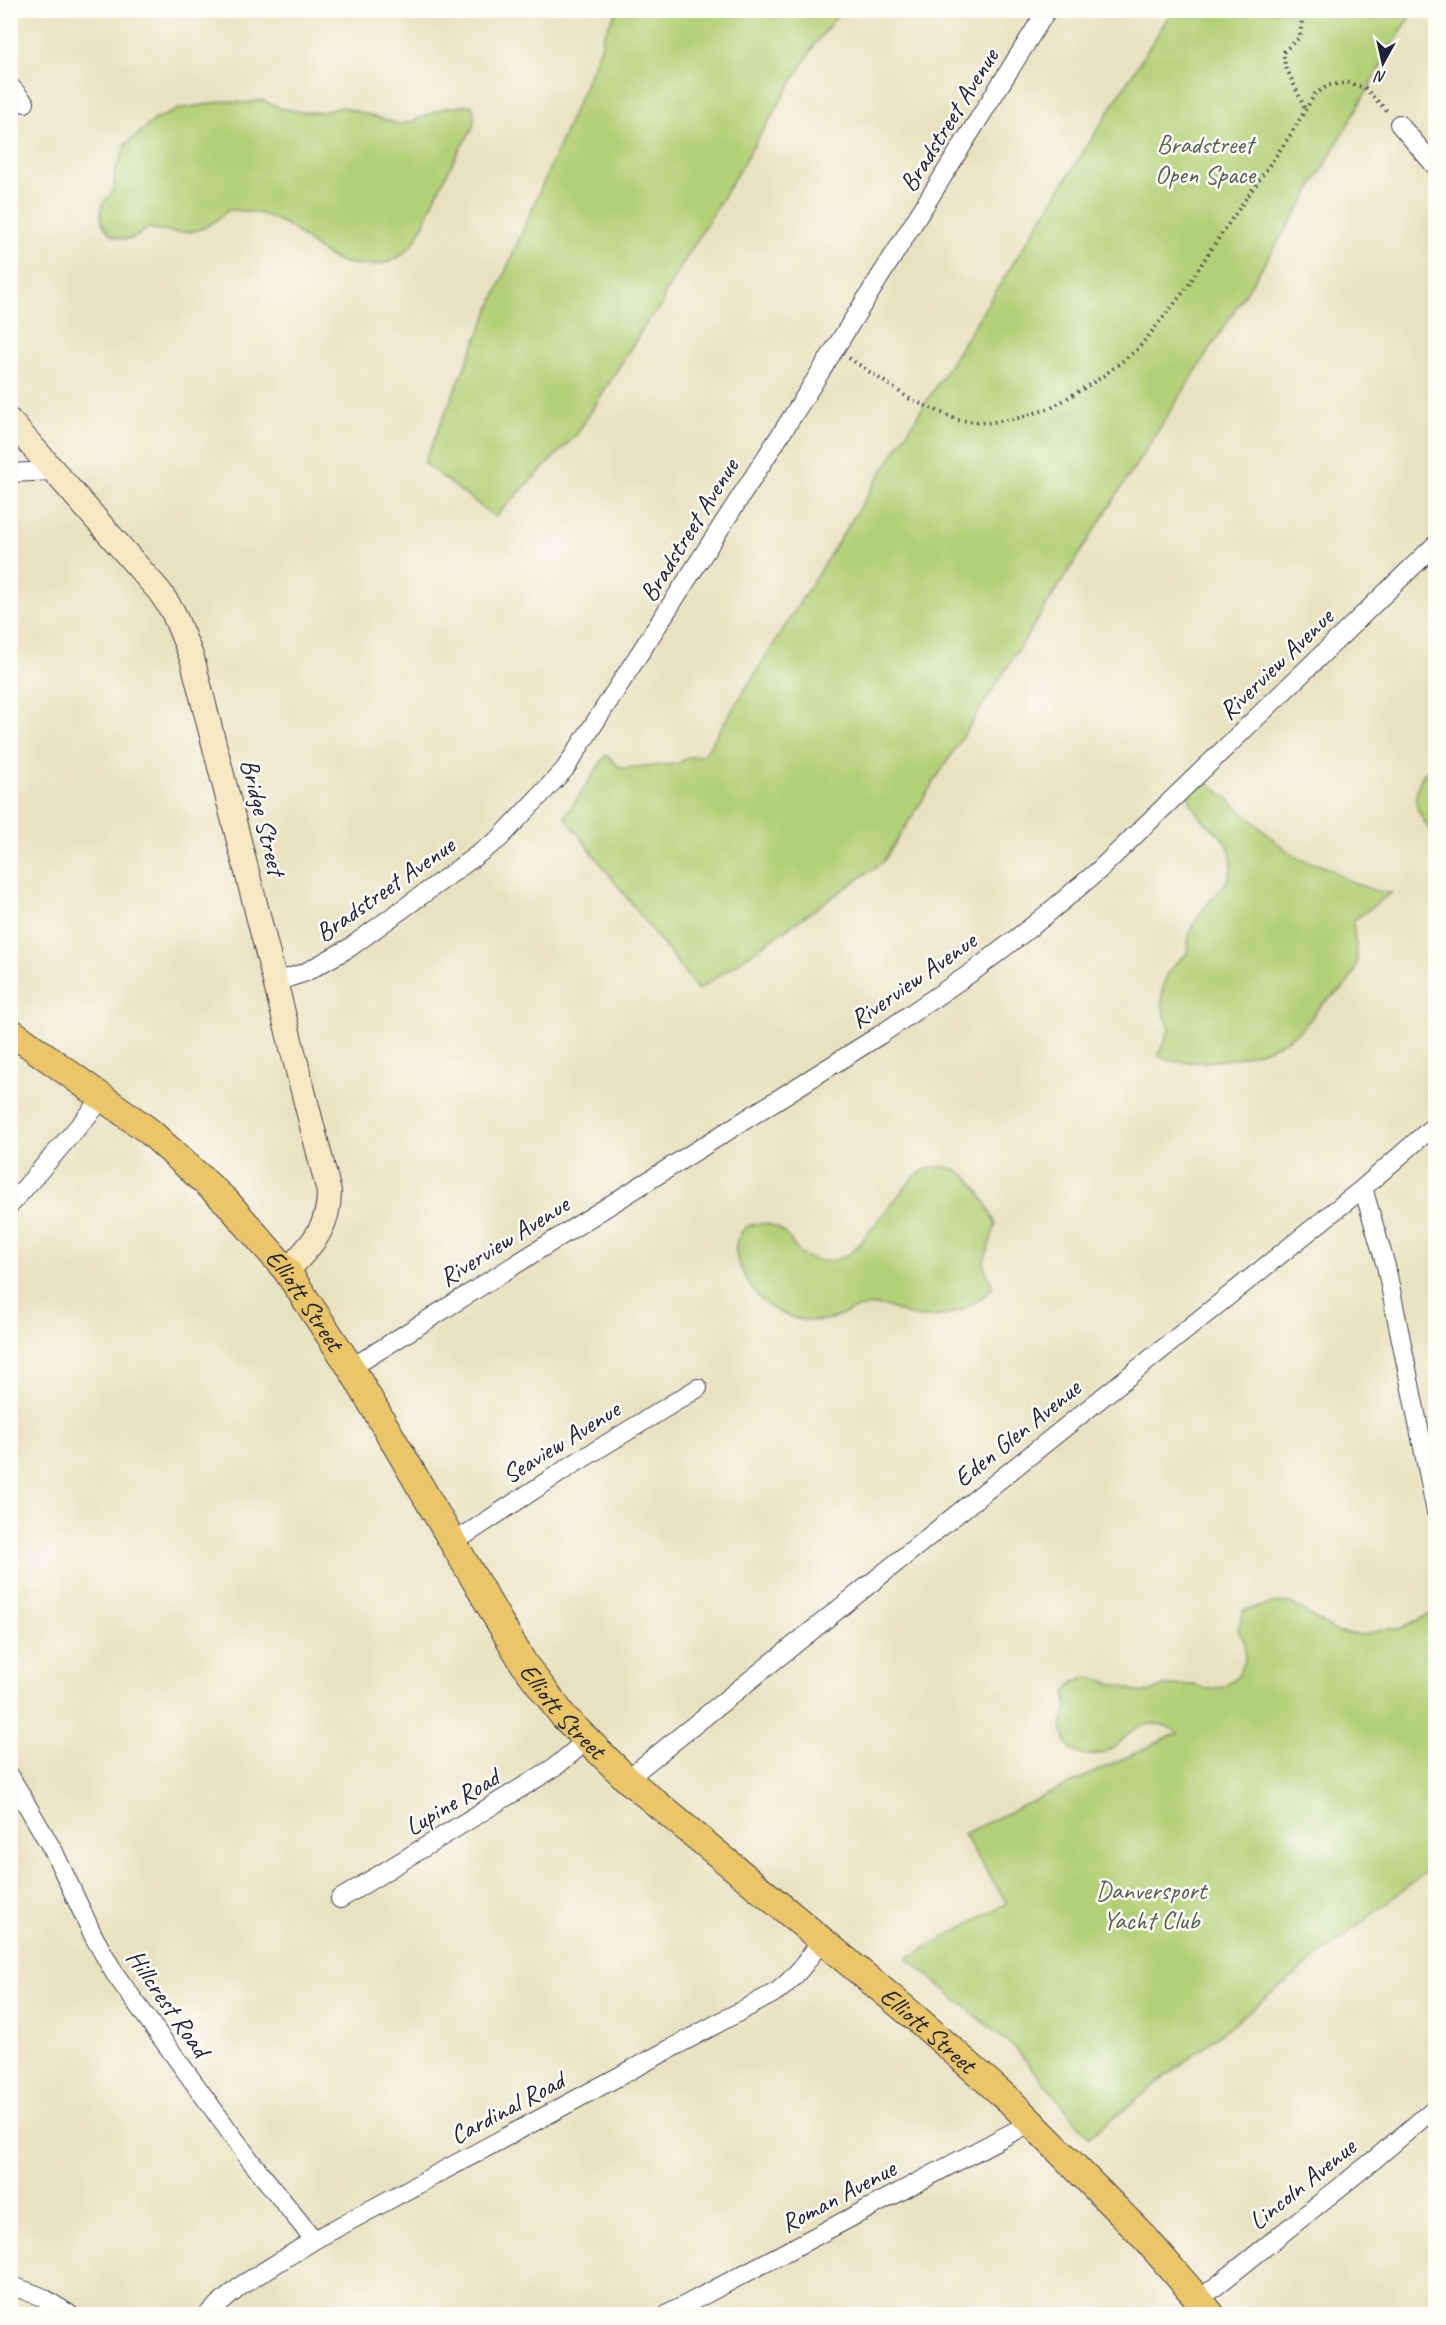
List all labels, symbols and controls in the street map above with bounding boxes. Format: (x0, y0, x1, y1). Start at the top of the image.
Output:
north arrow (1353, 33, 1413, 93)
street label: Bradstreet Avenue (892, 41, 1007, 198)
text: N (1372, 66, 1387, 87)
park label: Bradstreet Open Space (1155, 128, 1257, 191)
street label: Bradstreet Avenue (632, 451, 747, 608)
street label: Riverview Avenue (1212, 599, 1342, 727)
street label: Bridge Street (233, 755, 294, 882)
street label: Bradstreet Avenue (309, 828, 462, 949)
street label: Riverview Avenue (843, 923, 985, 1036)
street label: Riverview Avenue (433, 1187, 577, 1294)
street label: Elliott Street (259, 1242, 353, 1359)
street label: Eden Glen Avenue (947, 1371, 1088, 1494)
street label: Seaview Avenue (496, 1392, 628, 1491)
street label: Elliott Street (512, 1656, 615, 1767)
street label: Lupine Road (399, 1759, 508, 1843)
park label: Danversport Yacht Club (1096, 1874, 1209, 1937)
street label: Hillcrest Road (119, 1943, 219, 2066)
street label: Elliott Street (874, 1979, 985, 2082)
street label: Cardinal Road (444, 2062, 573, 2152)
street label: Lincoln Avenue (1242, 2130, 1364, 2237)
street label: Roman Avenue (775, 2151, 903, 2240)

